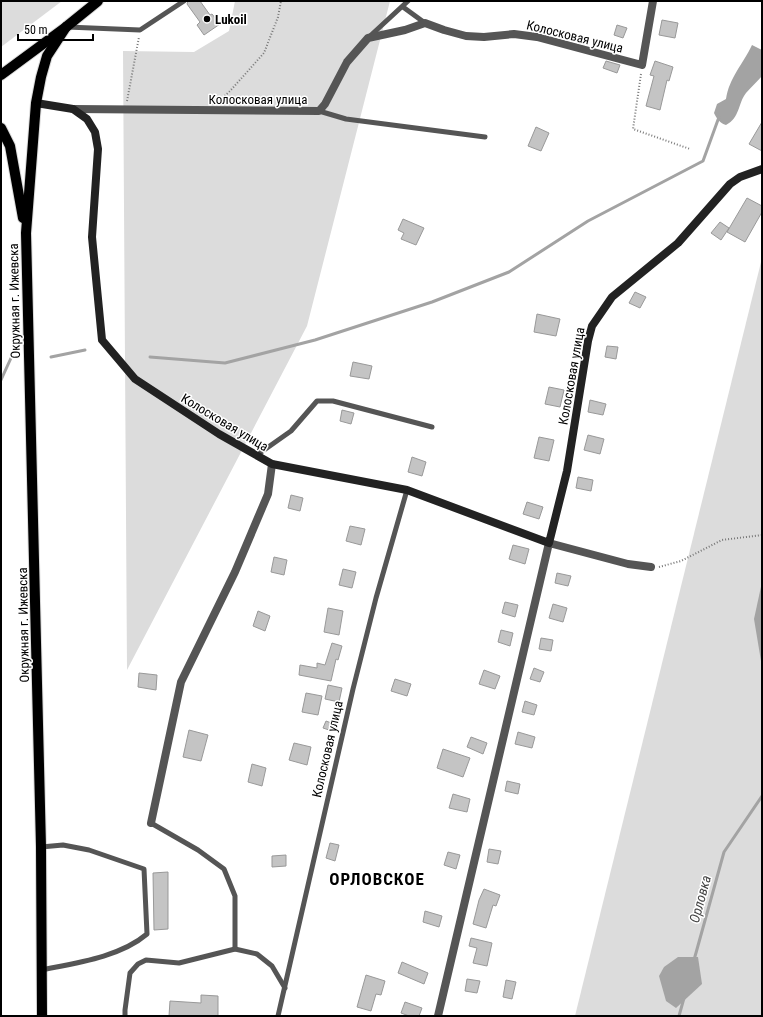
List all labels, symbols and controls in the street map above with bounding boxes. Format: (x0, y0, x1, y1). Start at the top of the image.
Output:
place label: Lukoil (215, 12, 247, 27)
marker: Lukoil (202, 14, 212, 24)
scale bar (18, 16, 93, 42)
street label: Колосковая улица (525, 17, 625, 56)
text: 50 m (24, 23, 48, 37)
street label: Колосковая улица (209, 92, 307, 107)
street label: Окружная г. Ижевска (6, 243, 23, 359)
street label: Колосковая улица (556, 326, 587, 426)
street label: Колосковая улица (179, 391, 271, 454)
street label: Окружная г. Ижевска (15, 567, 32, 683)
street label: Колосковая улица (309, 699, 346, 799)
district label: ОРЛОВСКОЕ (329, 869, 425, 889)
water label: Орловка (686, 874, 714, 924)

